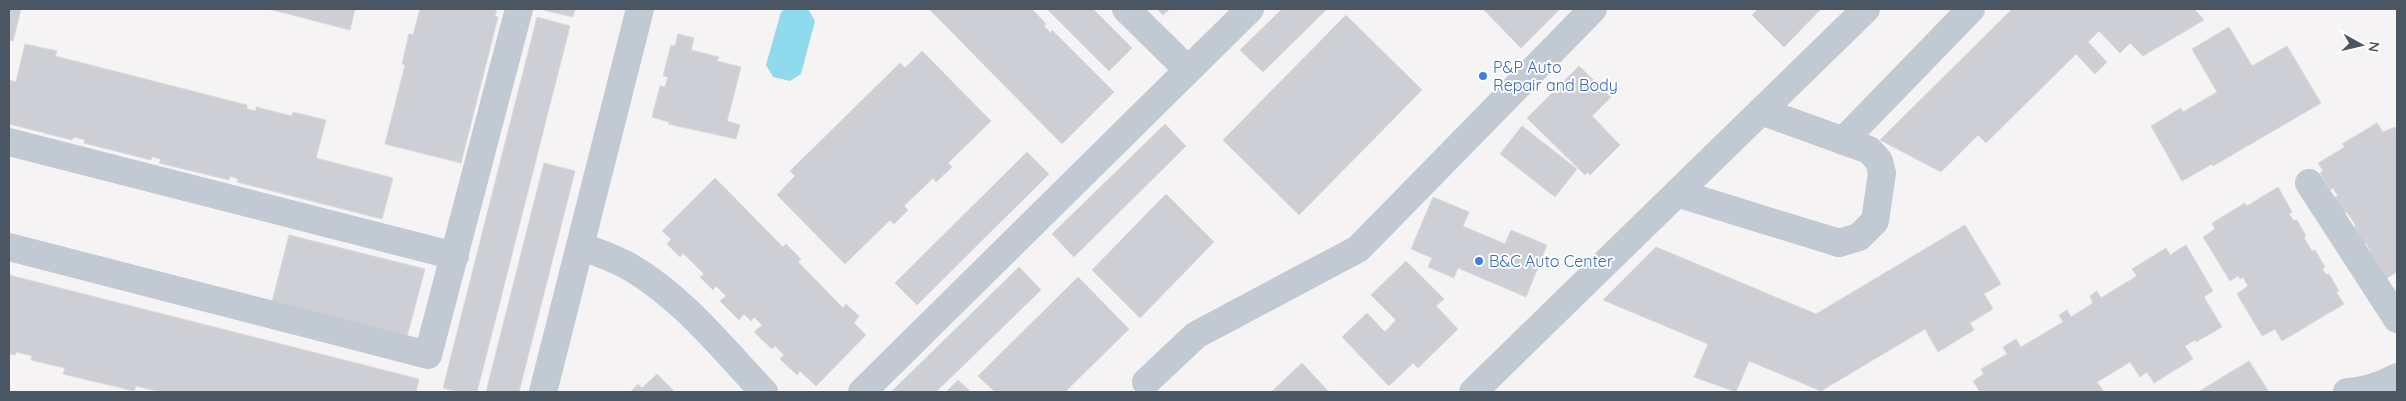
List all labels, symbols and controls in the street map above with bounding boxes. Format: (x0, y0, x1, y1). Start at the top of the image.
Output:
north arrow (2336, 20, 2386, 70)
text: N (2364, 40, 2384, 53)
place label: P&P Auto Repair and Body (1493, 57, 1618, 95)
marker: P&P Auto Repair and Body (1477, 70, 1489, 82)
place label: B&C Auto Center (1489, 251, 1613, 271)
marker: B&C Auto Center (1473, 255, 1485, 267)

